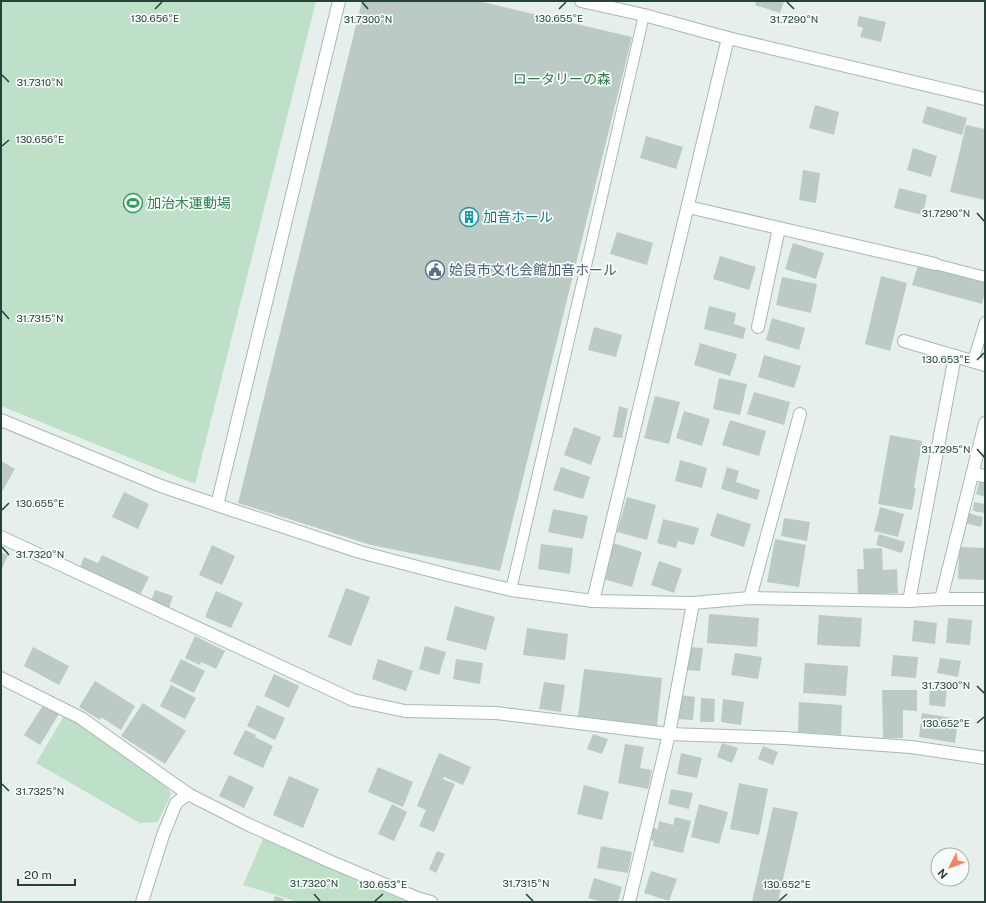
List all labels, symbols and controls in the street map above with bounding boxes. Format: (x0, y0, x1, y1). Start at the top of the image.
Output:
text: 130.656°E (131, 12, 179, 24)
text: 130.655°E (535, 12, 583, 24)
text: 31.7300°N (344, 13, 392, 25)
text: 31.7290°N (770, 13, 818, 25)
park label: ロータリーの森 (513, 71, 611, 87)
text: 31.7310°N (17, 76, 63, 88)
text: 130.656°E (16, 133, 64, 145)
sports icon: 加治木運動場 (122, 192, 144, 214)
place label: 加治木運動場 (147, 195, 231, 211)
building icon: 加音ホール (458, 206, 480, 228)
text: 31.7290°N (922, 207, 970, 219)
place label: 加音ホール (483, 209, 553, 225)
public building icon: 姶良市文化会館加音ホール (424, 259, 446, 281)
place label: 姶良市文化会館加音ホール (449, 262, 617, 278)
text: 31.7315°N (17, 312, 63, 324)
text: 130.653°E (922, 353, 970, 365)
text: 31.7295°N (922, 443, 970, 455)
text: 130.655°E (16, 497, 64, 509)
text: 31.7320°N (16, 548, 64, 560)
text: 31.7300°N (922, 679, 970, 691)
text: 130.652°E (922, 717, 970, 729)
text: 31.7325°N (16, 785, 64, 797)
north arrow (930, 847, 970, 887)
scale bar (18, 861, 75, 887)
text: N (935, 866, 950, 881)
text: 20 m (24, 868, 52, 882)
text: 31.7320°N (290, 877, 338, 889)
text: 31.7315°N (503, 877, 549, 889)
text: 130.653°E (359, 878, 407, 890)
text: 130.652°E (763, 878, 811, 890)

